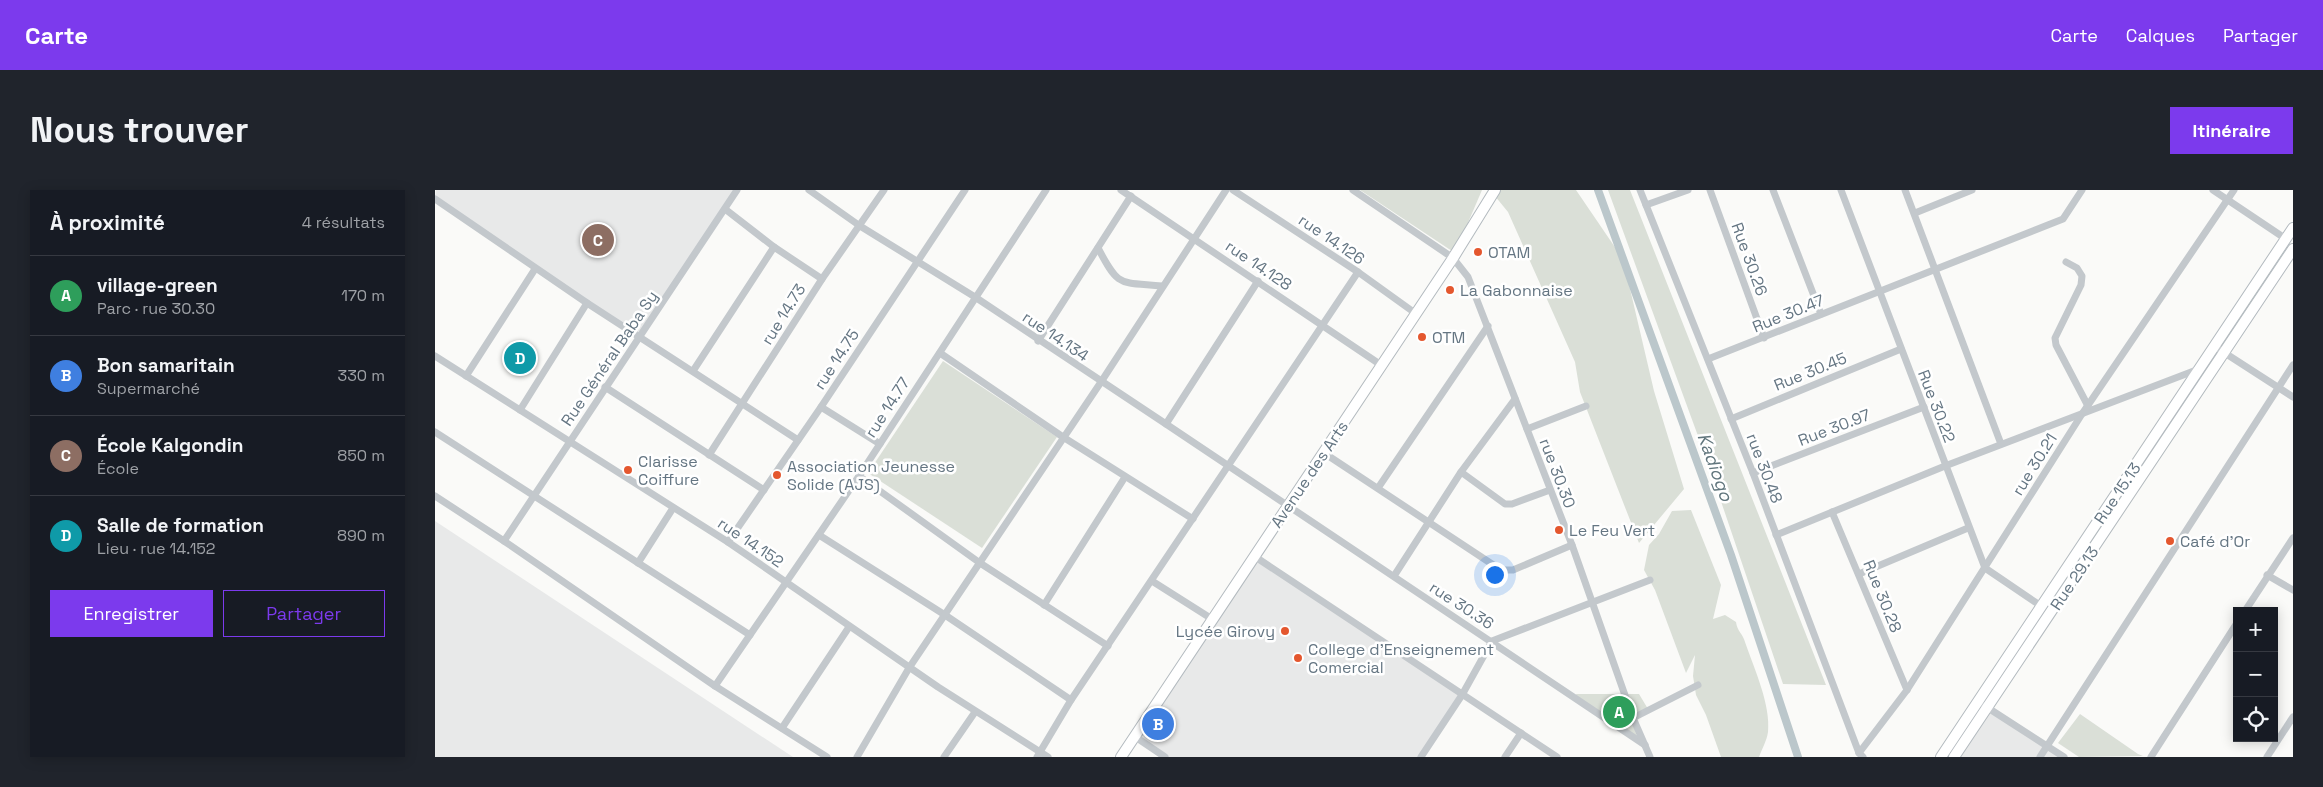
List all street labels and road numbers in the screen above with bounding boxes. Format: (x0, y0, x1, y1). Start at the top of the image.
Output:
street label: rue 14.126 (1295, 210, 1369, 269)
street label: Rue 30.26 (1727, 220, 1773, 299)
street label: rue 14.128 (1221, 236, 1296, 295)
street label: rue 14.73 (756, 280, 810, 349)
street label: Rue Général Baba Sy (556, 287, 663, 430)
street label: Rue 30.47 (1749, 290, 1827, 337)
street label: rue 14.134 (1018, 306, 1093, 366)
street label: rue 14.75 (809, 325, 864, 394)
street label: Rue 30.45 (1771, 347, 1850, 396)
street label: Rue 30.22 (1913, 367, 1960, 446)
street label: rue 14.77 (860, 373, 915, 441)
street label: Rue 30.97 (1795, 404, 1873, 451)
street label: Avenue des Arts (1266, 417, 1353, 532)
street label: rue 30.21 (2007, 429, 2062, 499)
street label: rue 30.48 (1742, 430, 1787, 506)
street label: rue 30.30 (1535, 435, 1580, 511)
street label: Rue 15.13 (2089, 459, 2146, 528)
street label: rue 14.152 (714, 513, 788, 572)
street label: Rue 29.13 (2045, 542, 2103, 614)
street label: Rue 30.28 (1858, 557, 1907, 636)
street label: rue 30.36 (1426, 577, 1498, 634)

